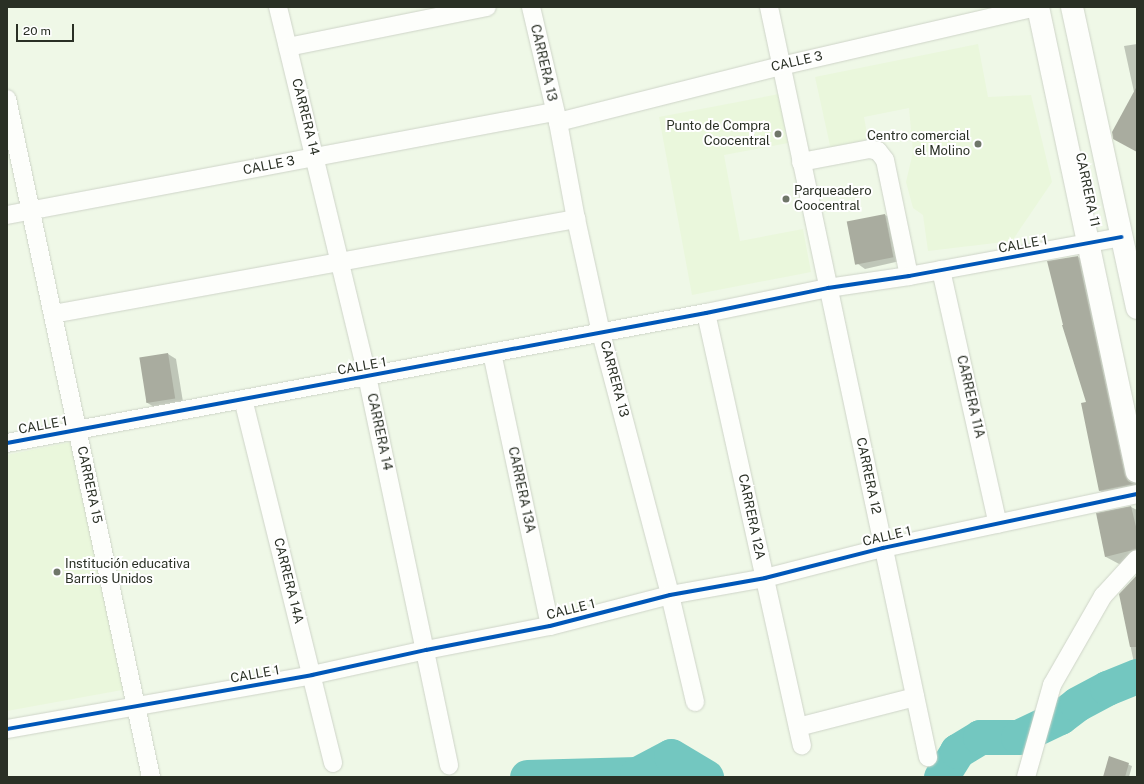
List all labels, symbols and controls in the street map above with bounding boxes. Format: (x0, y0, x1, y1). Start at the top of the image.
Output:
scale bar (18, 16, 76, 42)
street label: CARRERA 13 (527, 23, 559, 103)
text: 20 m (23, 24, 51, 38)
street label: CALLE 3 (770, 49, 824, 75)
street label: CARRERA 14 (288, 77, 322, 157)
place label: Punto de Compra Coocentral (666, 119, 770, 150)
marker: Punto de Compra Coocentral (773, 129, 783, 139)
place label: Centro comercial el Molino (867, 129, 970, 160)
marker: Centro comercial el Molino (973, 139, 983, 149)
street label: CARRERA 11 (1072, 151, 1102, 229)
street label: CALLE 3 (242, 153, 296, 179)
place label: Parqueadero Coocentral (794, 184, 872, 215)
marker: Parqueadero Coocentral (781, 194, 791, 204)
street label: CALLE 1 (997, 233, 1049, 257)
street label: CARRERA 13 (596, 339, 632, 419)
street label: CARRERA 11A (953, 354, 987, 440)
street label: CALLE 1 (336, 355, 388, 379)
street label: CARRERA 14 (363, 392, 395, 472)
street label: CALLE 1 (17, 414, 69, 438)
street label: CARRERA 12 (852, 436, 884, 516)
street label: CARRERA 15 (73, 445, 105, 525)
street label: CARRERA 13A (504, 445, 538, 535)
street label: CARRERA 12A (734, 473, 768, 561)
street label: CALLE 1 (861, 524, 913, 550)
street label: CARRERA 14A (270, 537, 306, 625)
place label: Institución educativa Barrios Unidos (65, 557, 190, 588)
marker: Institución educativa Barrios Unidos (52, 567, 62, 577)
street label: CALLE 1 (545, 596, 597, 624)
street label: CALLE 1 (229, 663, 281, 687)

